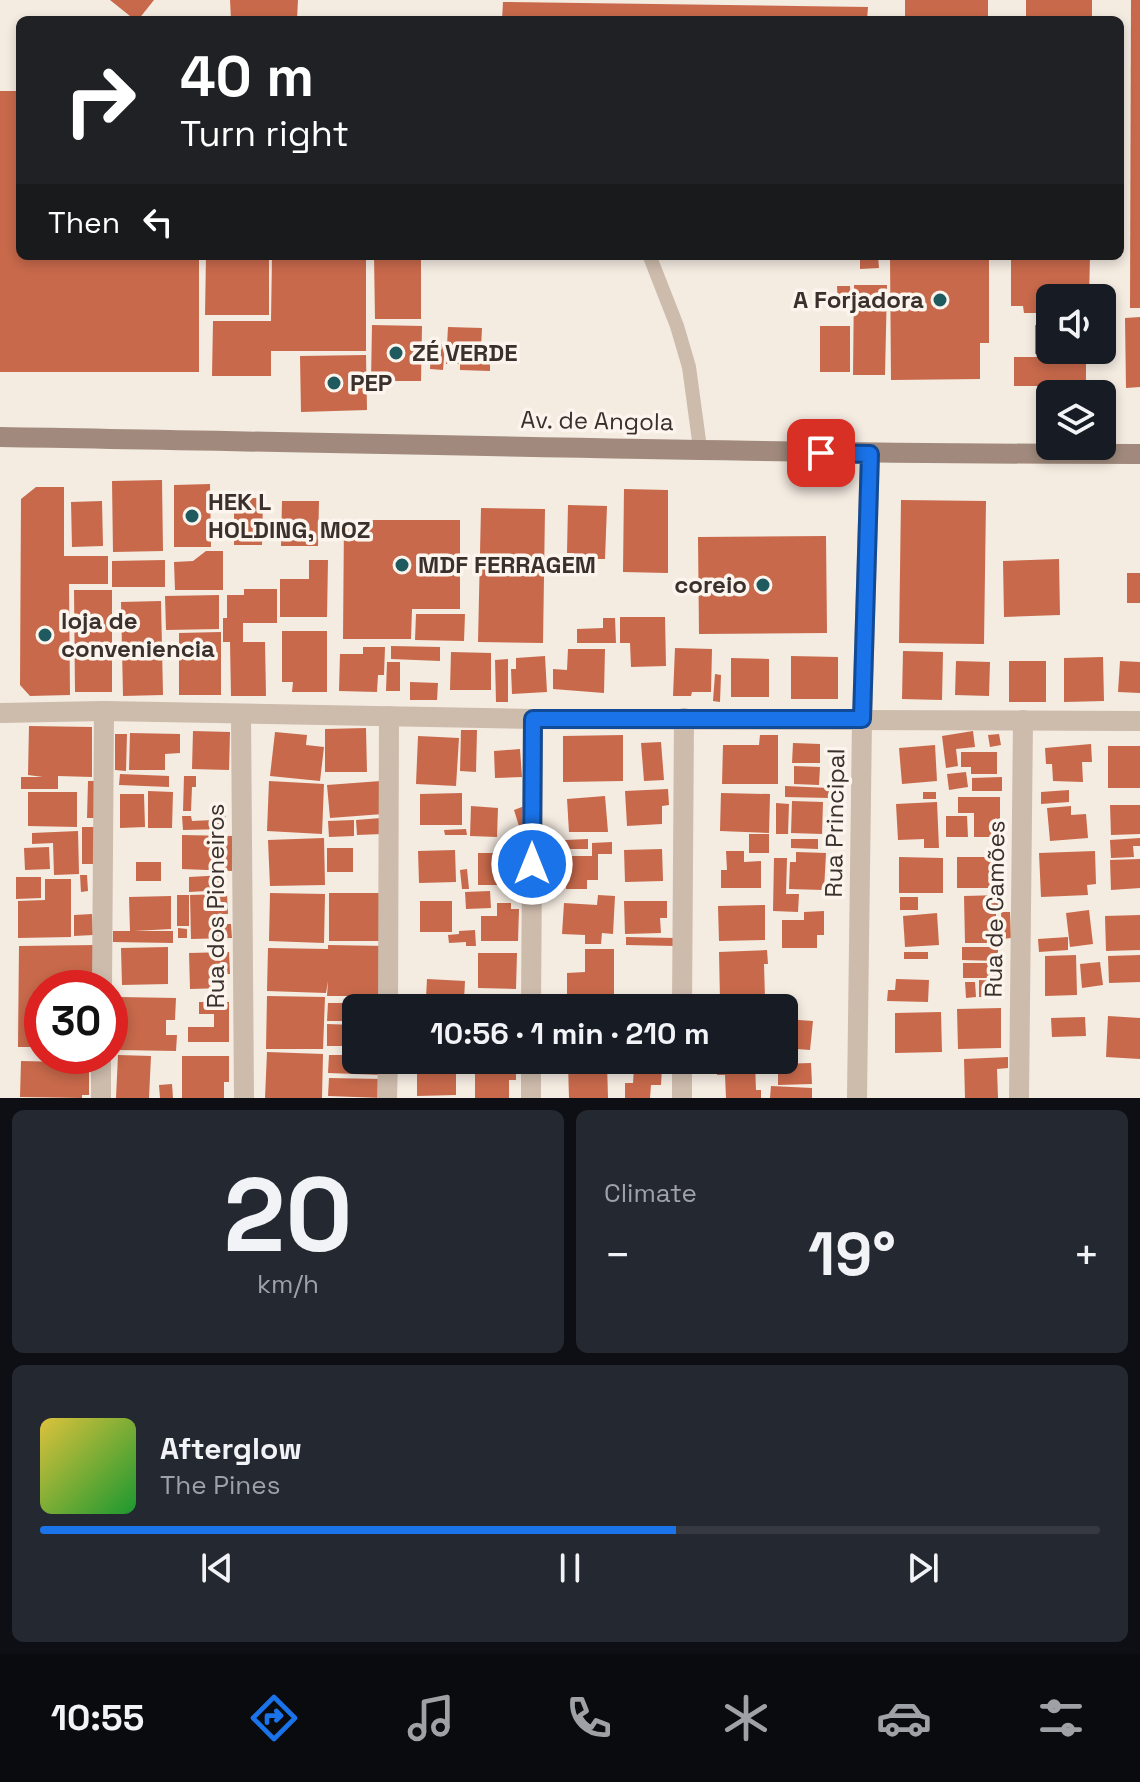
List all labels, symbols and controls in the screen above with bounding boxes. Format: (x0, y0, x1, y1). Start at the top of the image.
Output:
text: 40 m (180, 41, 314, 112)
icon: right (48, 48, 152, 152)
text: Turn right (180, 111, 349, 157)
icon: left (136, 200, 180, 244)
text: Then (48, 203, 120, 242)
place label: A Forjadora (793, 284, 924, 315)
map controls (1036, 284, 1116, 460)
button: sound (1036, 284, 1116, 364)
marker: A Forjadora (931, 291, 949, 309)
place label: ZÉ VERDE (412, 337, 518, 368)
marker: ZÉ VERDE (387, 344, 405, 362)
place label: PEP (350, 367, 392, 398)
marker: PEP (325, 374, 343, 392)
button: layers (1036, 380, 1116, 460)
street label: Av. de Angola (520, 404, 674, 437)
pin (787, 419, 855, 487)
icon: arrive (799, 431, 843, 475)
place label: HEK L HOLDING, MOZ (208, 486, 371, 545)
marker: HEK L HOLDING, MOZ (183, 507, 201, 525)
place label: MDF FERRAGEM (418, 549, 596, 580)
marker: MDF FERRAGEM (393, 556, 411, 574)
place label: coreio (674, 569, 747, 600)
marker: coreio (754, 576, 772, 594)
place label: loja de conveniencia (61, 605, 215, 664)
marker: loja de conveniencia (36, 626, 54, 644)
street label: Rua Principal (818, 748, 851, 898)
street label: Rua dos Pioneiros (200, 804, 231, 1008)
street label: Rua de Camões (977, 820, 1012, 998)
position arrow (490, 822, 574, 906)
speed limit sign: 30 (24, 970, 128, 1074)
text: 10:56 · 1 min · 210 m (430, 1014, 710, 1053)
text: 20 (223, 1149, 353, 1281)
text: Climate (604, 1176, 697, 1210)
text: 19° (808, 1216, 896, 1293)
text: − (604, 1227, 631, 1283)
text: + (1073, 1227, 1100, 1283)
text: km/h (257, 1267, 319, 1301)
text: Afterglow (160, 1429, 302, 1468)
text: The Pines (160, 1468, 280, 1502)
icon: previous (195, 1546, 239, 1590)
icon: pause (548, 1546, 592, 1590)
icon: next (901, 1546, 945, 1590)
icon: directions (246, 1690, 302, 1746)
icon: music (403, 1690, 459, 1746)
icon: phone (561, 1690, 617, 1746)
icon: climate (718, 1690, 774, 1746)
icon: car (876, 1690, 932, 1746)
icon: filters (1033, 1690, 1089, 1746)
text: 10:55 (51, 1695, 144, 1741)

